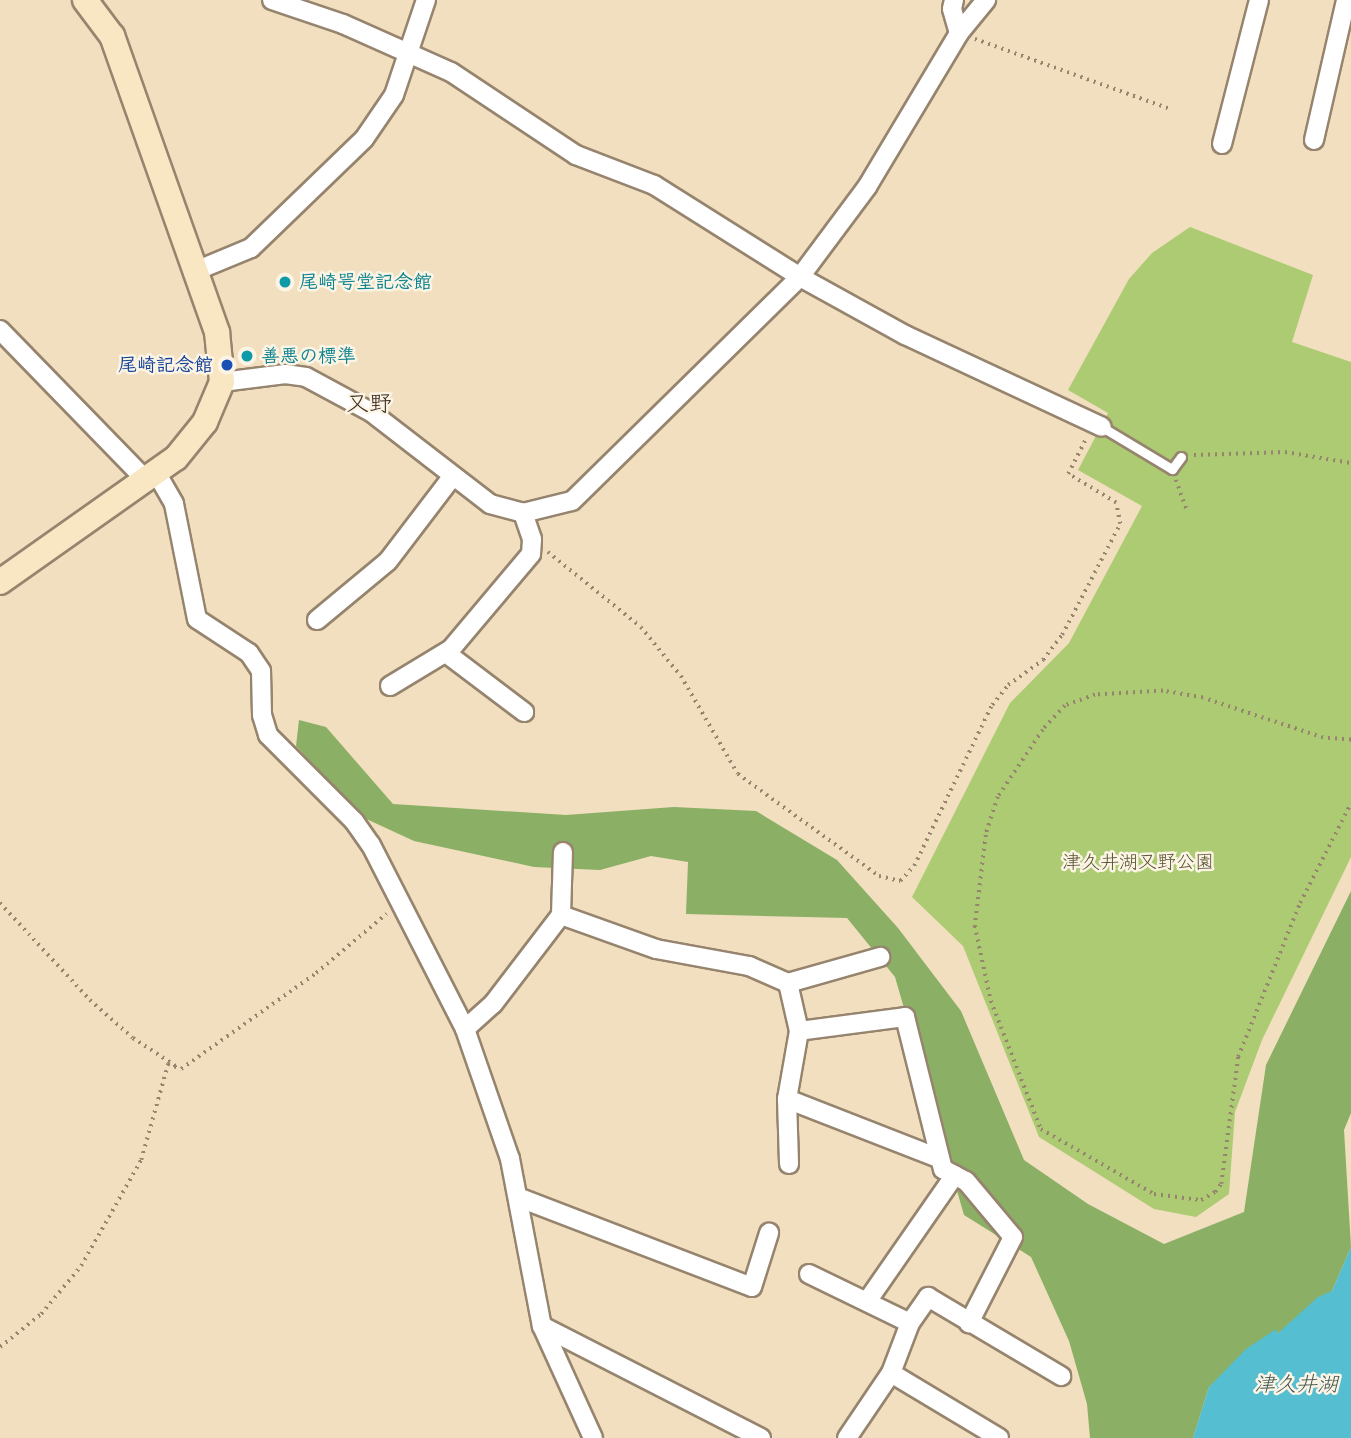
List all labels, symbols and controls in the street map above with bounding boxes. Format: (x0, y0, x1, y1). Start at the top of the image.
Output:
place label: 尾崎咢堂記念館 (299, 271, 432, 293)
marker: 尾崎咢堂記念館 (277, 274, 293, 290)
place label: 善悪の標準 (261, 345, 356, 367)
marker: 善悪の標準 (239, 348, 255, 364)
place label: 尾崎記念館 (118, 354, 213, 376)
marker: 尾崎記念館 (219, 357, 235, 373)
district label: 又野 (346, 389, 392, 417)
park label: 津久井湖又野公園 (1062, 851, 1214, 873)
water label: 津久井湖 (1254, 1371, 1338, 1397)

